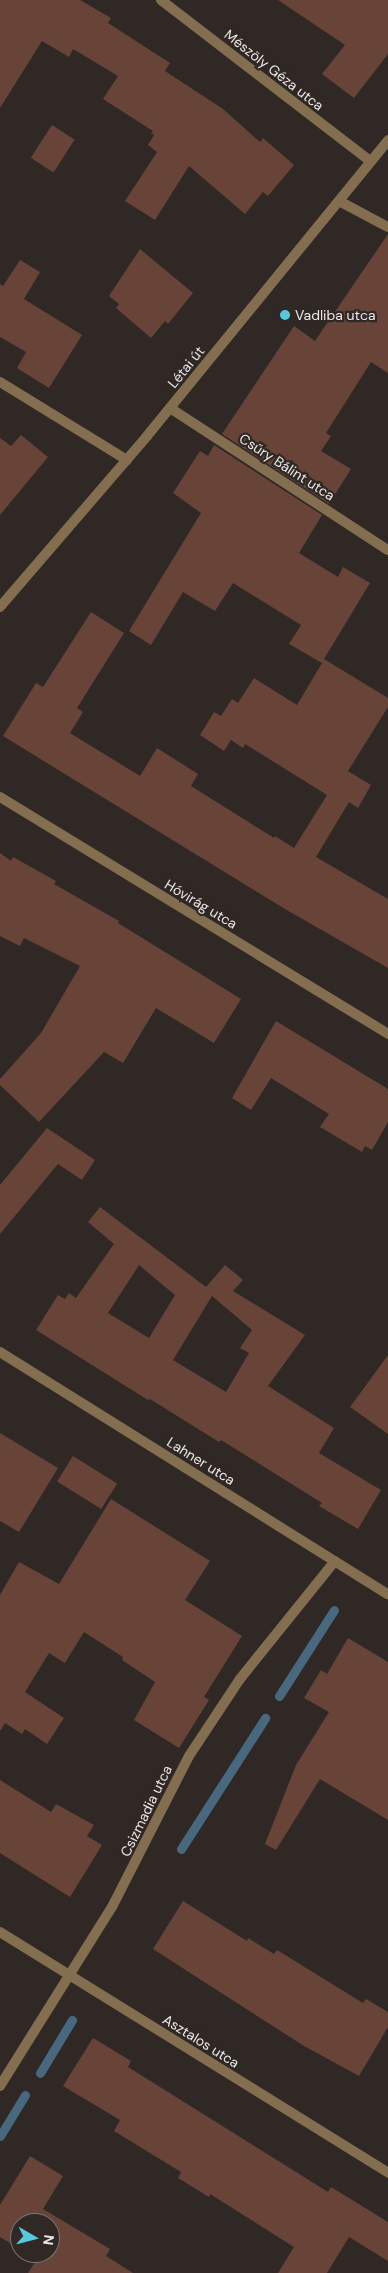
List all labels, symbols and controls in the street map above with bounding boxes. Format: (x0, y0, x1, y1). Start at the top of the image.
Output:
street label: Mészöly Géza utca (221, 26, 327, 114)
place label: Vadliba utca (295, 307, 375, 323)
marker: Vadliba utca (279, 309, 291, 321)
street label: Létai út (164, 343, 208, 391)
street label: Csűry Bálint utca (236, 430, 338, 504)
street label: Hóvirág utca (162, 876, 240, 932)
street label: Lahner utca (164, 1434, 238, 1488)
street label: Csizmadia utca (117, 1763, 175, 1859)
street label: Asztalos utca (160, 2011, 242, 2071)
north arrow (10, 2213, 60, 2263)
text: N (39, 2234, 58, 2246)

